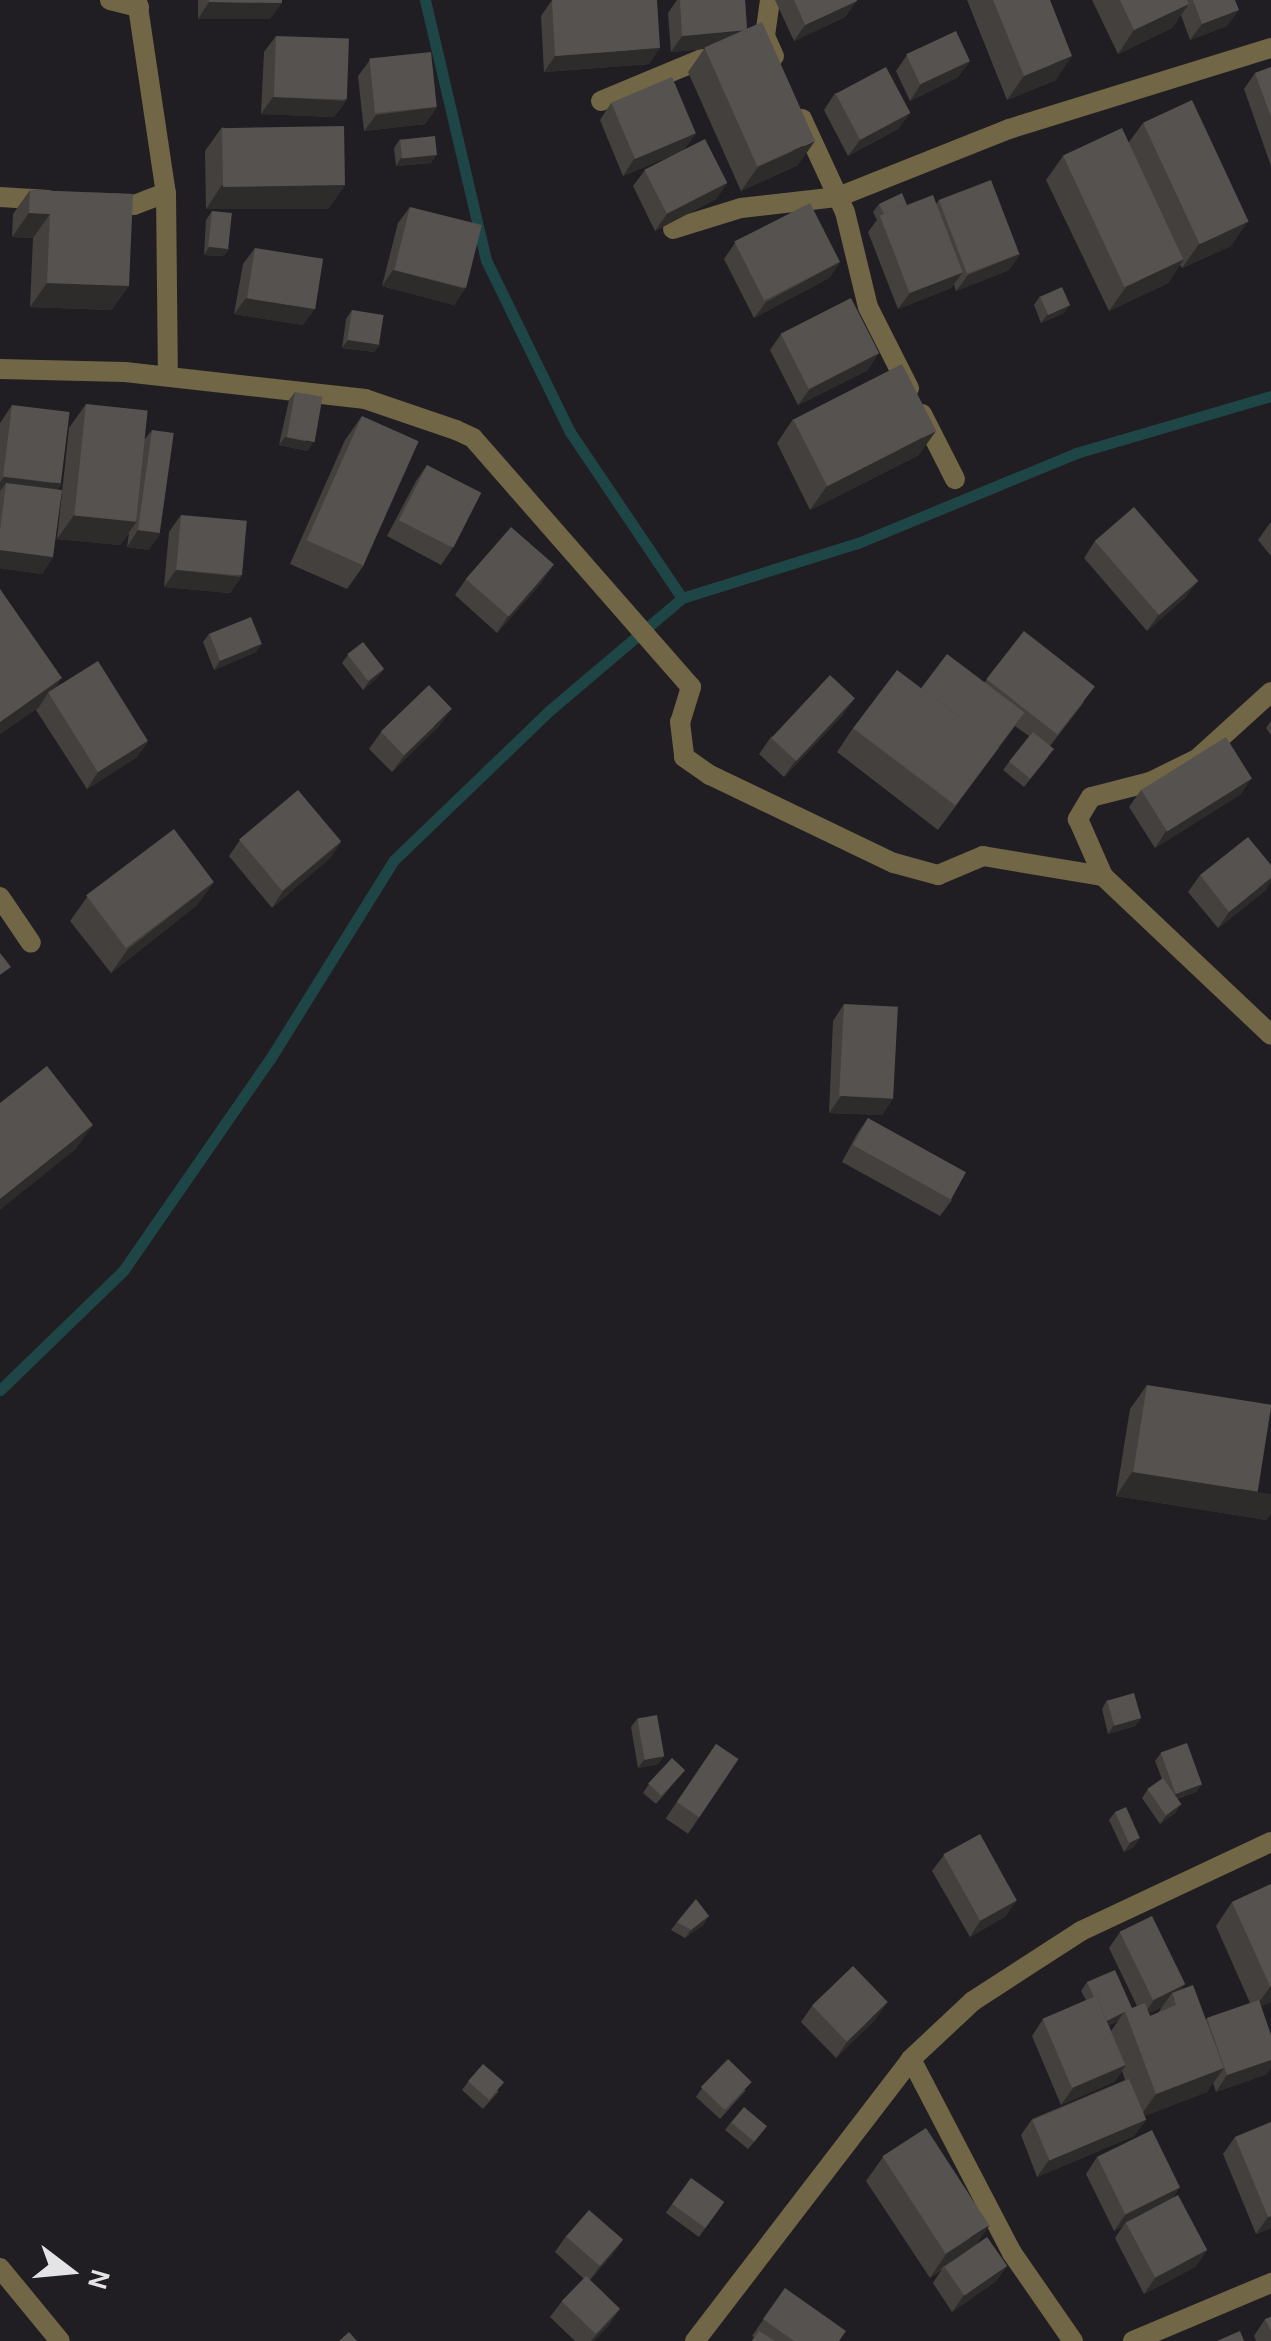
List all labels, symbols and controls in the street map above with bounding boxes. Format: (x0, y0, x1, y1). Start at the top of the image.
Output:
north arrow (20, 2221, 120, 2321)
text: N (81, 2265, 118, 2294)

